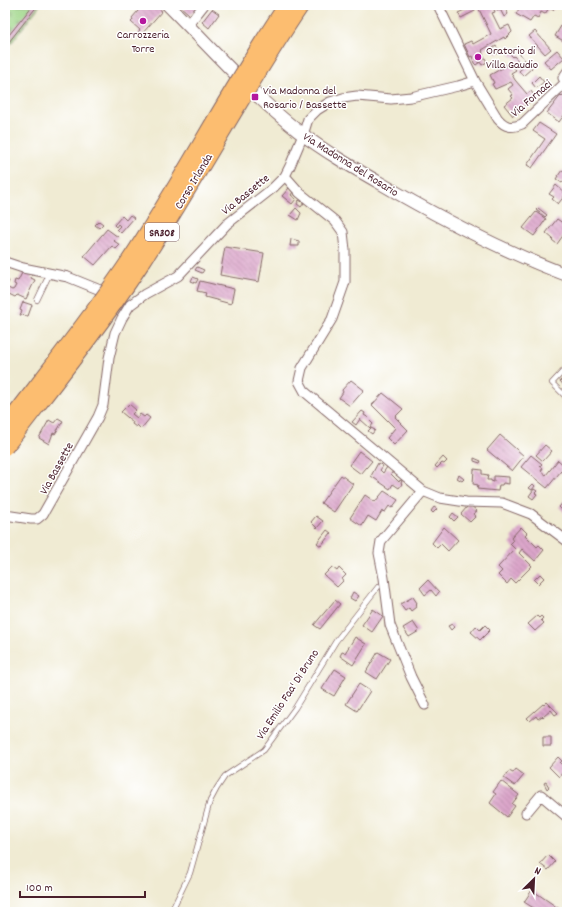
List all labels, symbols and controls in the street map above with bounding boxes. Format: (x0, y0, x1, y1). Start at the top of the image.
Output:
marker: Carrozzeria Torre (138, 16, 148, 26)
place label: Carrozzeria Torre (117, 27, 170, 58)
place label: Oratorio di Villa Gaudio (486, 43, 538, 74)
marker: Oratorio di Villa Gaudio (473, 52, 483, 62)
street label: Via Fornaci (508, 76, 556, 122)
place label: Via Madonna del Rosario / Bassette (263, 83, 347, 114)
marker: Via Madonna del Rosario / Bassette (250, 92, 260, 102)
street label: Via Madonna del Rosario (299, 129, 401, 202)
street label: Corso Irlanda (171, 150, 218, 213)
street label: Via Bassette (218, 171, 274, 220)
road number: SR308 (145, 223, 179, 241)
street label: Via Bassette (36, 440, 79, 498)
street label: Via Emilio Faa' Di Bruno (253, 646, 324, 743)
north arrow (514, 859, 554, 899)
text: N (532, 863, 544, 880)
scale bar (20, 873, 145, 899)
text: 100 m (26, 880, 53, 897)

